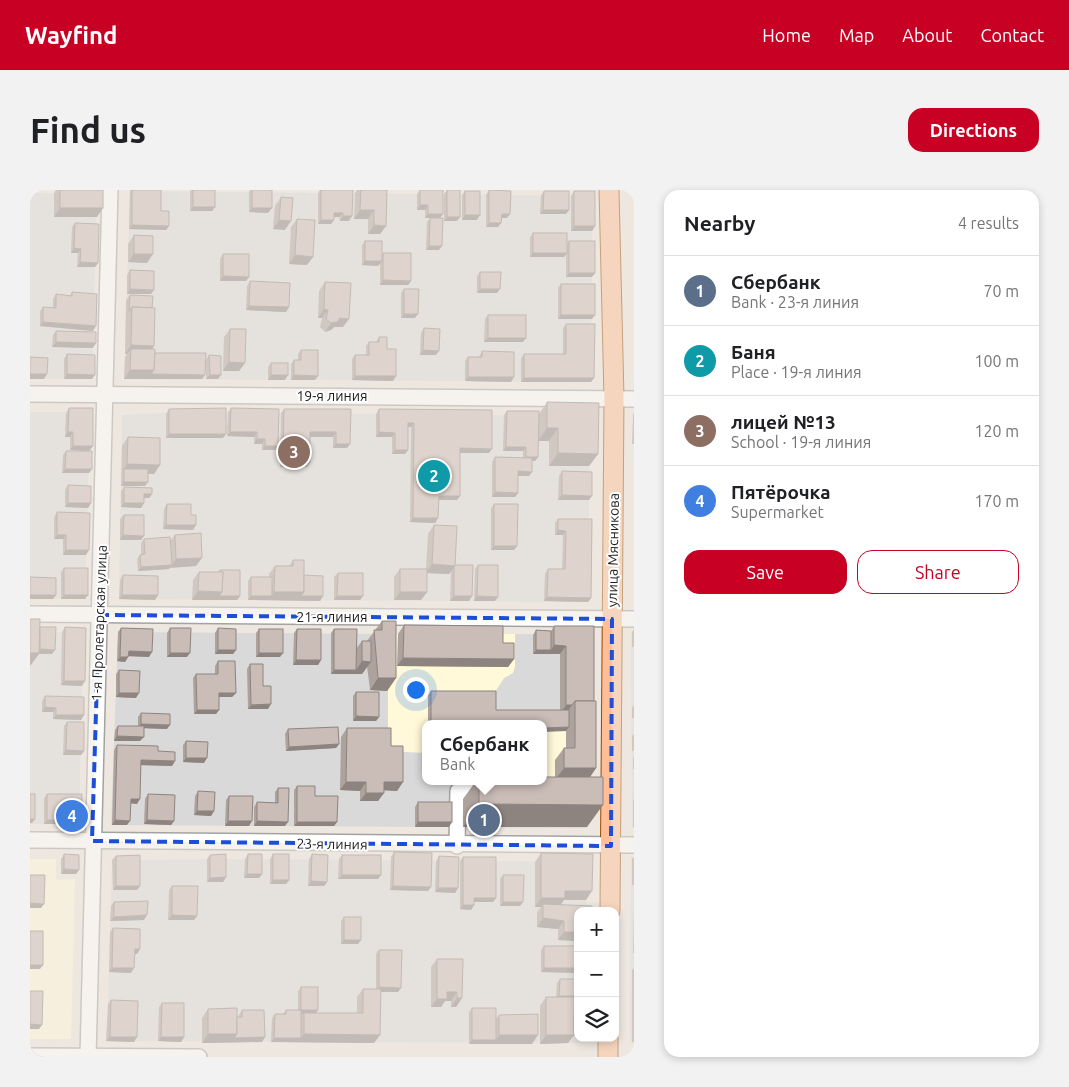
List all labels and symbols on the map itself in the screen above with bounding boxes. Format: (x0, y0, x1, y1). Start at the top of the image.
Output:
street label: 19-я линия (296, 388, 368, 404)
pin: 3 (278, 433, 310, 471)
pin: 2 (418, 457, 450, 495)
street label: улица Мясникова (604, 493, 622, 607)
street label: 1-я Пролетарская улица (88, 545, 110, 701)
street label: 21-я линия (296, 609, 368, 625)
your location (403, 677, 429, 703)
pin: 4 (56, 797, 88, 835)
pin: 1 (468, 801, 500, 839)
street label: 23-я линия (296, 835, 368, 853)

